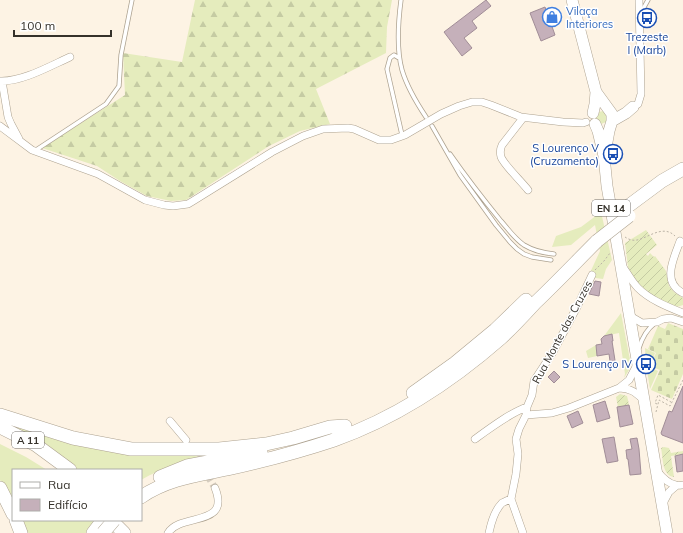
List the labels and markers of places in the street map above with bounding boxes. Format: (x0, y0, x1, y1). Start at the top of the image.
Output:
place label: Vilaça Interiores (566, 4, 613, 31)
shop icon: Vilaça Interiores (541, 6, 563, 28)
bus stop icon: Trezeste I (Marb) (636, 7, 658, 29)
place label: Trezeste I (Marb) (626, 30, 668, 57)
place label: S Lourenço V (Cruzamento) (530, 141, 599, 168)
bus stop icon: S Lourenço V (Cruzamento) (602, 143, 624, 165)
bus stop icon: S Lourenço IV (635, 353, 657, 375)
place label: S Lourenço IV (562, 357, 632, 371)

